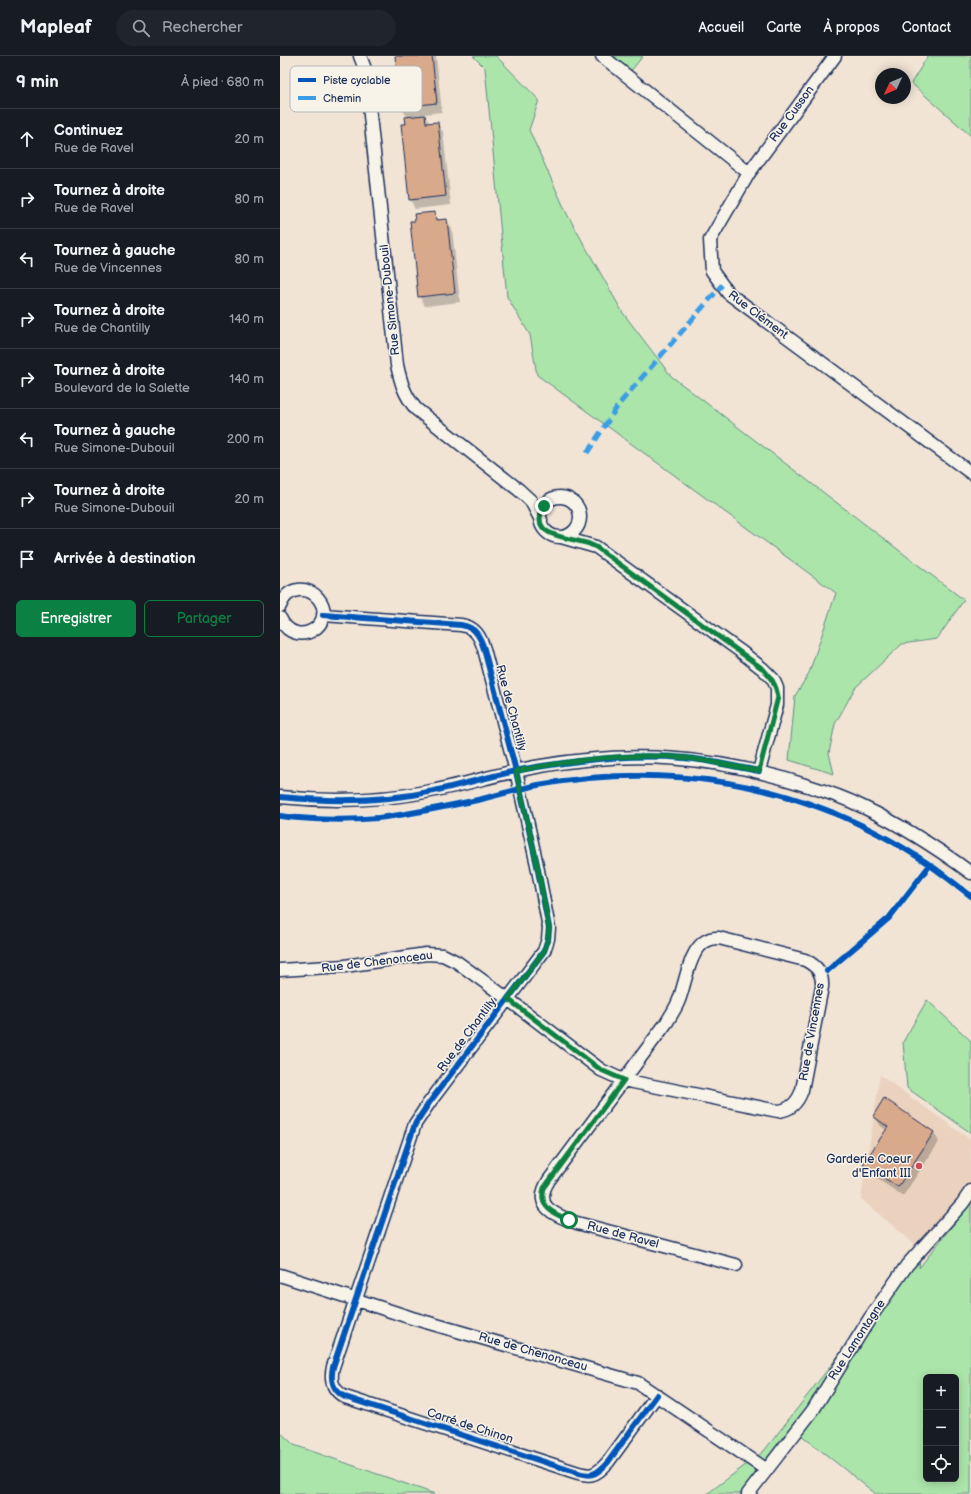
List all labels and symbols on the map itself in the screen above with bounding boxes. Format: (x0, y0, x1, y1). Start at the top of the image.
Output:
legend (290, 66, 422, 112)
north arrow (875, 68, 911, 104)
text: Piste cyclable (323, 74, 391, 87)
street label: Rue Cusson (766, 83, 818, 145)
text: Chemin (323, 92, 361, 105)
street label: Rue Simone-Dubouil (377, 244, 403, 356)
street label: Rue Clément (725, 288, 791, 343)
route end (535, 497, 553, 515)
street label: Rue de Chantilly (492, 663, 530, 753)
street label: Rue de Chenonceau (320, 948, 434, 976)
street label: Rue de Vincennes (796, 982, 828, 1082)
street label: Rue de Chantilly (434, 995, 500, 1075)
place label: Garderie Coeur d'Enfant III (826, 1152, 912, 1181)
marker: Garderie Coeur d'Enfant III (914, 1161, 924, 1171)
route start (560, 1211, 578, 1229)
street label: Rue de Ravel (586, 1218, 660, 1252)
street label: Rue Lamontagne (825, 1297, 889, 1383)
street label: Rue de Chenonceau (477, 1329, 589, 1375)
street label: Carré de Chinon (425, 1405, 515, 1447)

